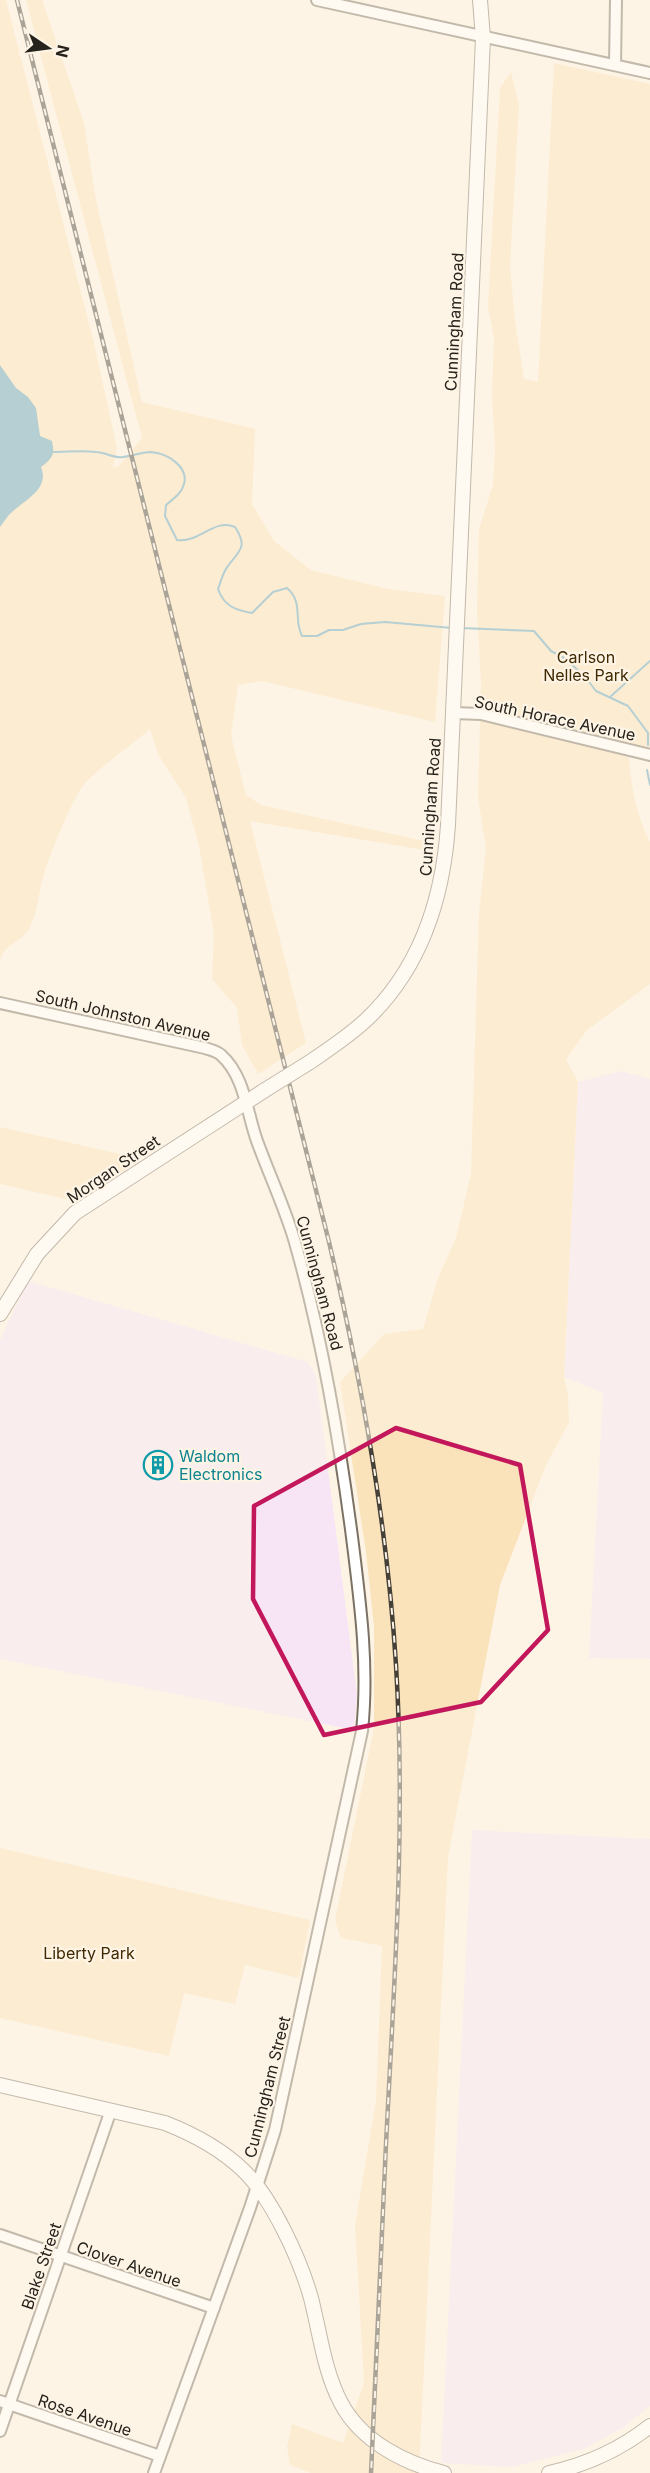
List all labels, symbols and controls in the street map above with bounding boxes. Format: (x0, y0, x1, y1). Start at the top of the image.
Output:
north arrow (18, 18, 78, 78)
text: N (51, 43, 74, 60)
street label: Cunningham Road (440, 252, 468, 392)
park label: Carlson Nelles Park (543, 647, 629, 685)
street label: South Horace Avenue (473, 691, 637, 745)
street label: Cunningham Road (415, 737, 445, 877)
street label: South Johnston Avenue (33, 985, 213, 1045)
street label: Morgan Street (63, 1131, 163, 1207)
street label: Cunningham Road (292, 1213, 348, 1353)
place label: Waldom Electronics (179, 1446, 262, 1484)
building icon: Waldom Electronics (142, 1449, 174, 1481)
park label: Liberty Park (43, 1943, 135, 1963)
street label: Cunningham Street (240, 2014, 294, 2160)
street label: Blake Street (17, 2220, 65, 2312)
street label: Clover Avenue (74, 2237, 184, 2291)
street label: Rose Avenue (35, 2390, 135, 2440)

